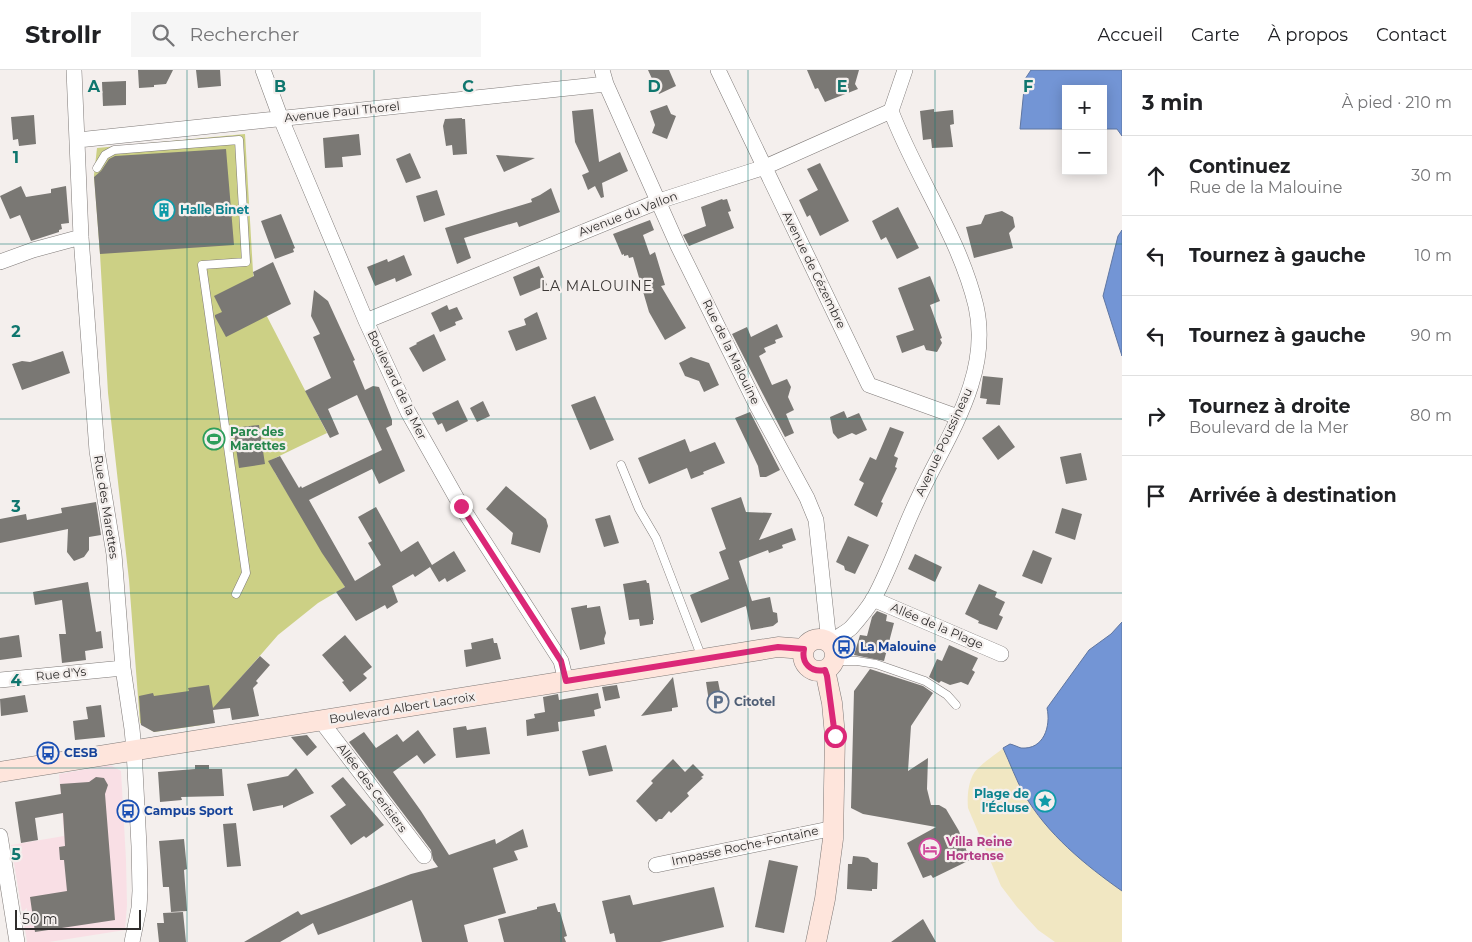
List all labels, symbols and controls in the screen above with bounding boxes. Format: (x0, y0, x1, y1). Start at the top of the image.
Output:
search box (131, 12, 481, 57)
text: Strollr (25, 20, 101, 49)
icon: search (149, 21, 177, 49)
text: Rechercher (189, 23, 299, 46)
text: Accueil (1098, 24, 1163, 46)
text: Carte (1191, 24, 1240, 46)
text: À propos (1268, 24, 1348, 46)
text: Contact (1376, 24, 1447, 46)
text: A (87, 77, 101, 96)
text: B (274, 77, 286, 96)
text: C (462, 77, 474, 96)
text: D (647, 77, 661, 96)
text: E (837, 77, 847, 96)
text: F (1023, 77, 1033, 96)
map controls (1062, 85, 1107, 175)
button: + (1062, 85, 1107, 130)
text: 3 min (1142, 90, 1203, 115)
text: À pied · 210 m (1342, 93, 1452, 112)
street label: Avenue Paul Thorel (283, 98, 400, 125)
button: − (1062, 130, 1107, 175)
text: 1 (13, 148, 19, 167)
text: Continuez (1189, 155, 1290, 178)
icon: ahead (1142, 162, 1170, 190)
text: 30 m (1411, 166, 1452, 185)
text: Rue de la Malouine (1189, 178, 1342, 197)
street label: Avenue du Vallon (576, 188, 679, 239)
building icon: Halle Binet (152, 198, 176, 222)
place label: Halle Binet (180, 202, 250, 217)
street label: Avenue de Cézembre (780, 209, 849, 331)
icon: left (1142, 242, 1170, 270)
text: Tournez à gauche (1189, 244, 1366, 267)
text: 10 m (1414, 246, 1452, 265)
district label: LA MALOUINE (541, 277, 653, 295)
street label: Rue de la Malouine (699, 297, 763, 407)
text: 2 (11, 322, 21, 341)
icon: left (1142, 322, 1170, 350)
text: Tournez à gauche (1189, 324, 1366, 347)
text: 90 m (1410, 326, 1452, 345)
street label: Boulevard de la Mer (364, 328, 431, 442)
street label: Avenue Poussineau (912, 385, 975, 498)
text: Tournez à droite (1189, 395, 1350, 418)
icon: right (1142, 402, 1170, 430)
text: 80 m (1410, 406, 1452, 425)
text: Boulevard de la Mer (1189, 418, 1349, 437)
place label: Parc des Marettes (230, 424, 286, 453)
sports icon: Parc des Marettes (202, 427, 226, 451)
street label: Rue des Marettes (91, 454, 122, 560)
icon: arrive (1142, 482, 1170, 510)
text: Arrivée à destination (1189, 484, 1397, 507)
route end (450, 495, 473, 518)
text: 3 (10, 497, 21, 516)
street label: Allée de la Plage (889, 599, 986, 652)
bus stop icon: La Malouine (832, 635, 856, 659)
place label: La Malouine (860, 639, 937, 654)
street label: Rue d'Ys (35, 663, 87, 684)
text: 4 (10, 671, 22, 690)
street label: Boulevard Albert Lacroix (328, 688, 476, 726)
parking icon: Citotel (706, 690, 730, 714)
place label: Citotel (734, 694, 775, 709)
route start (824, 725, 847, 748)
street label: Allée des Cerisiers (334, 740, 411, 835)
bus stop icon: CESB (36, 741, 60, 765)
place label: CESB (64, 745, 98, 760)
place label: Plage de l'Écluse (974, 786, 1029, 815)
place icon: Plage de l'Écluse (1033, 789, 1057, 813)
bus stop icon: Campus Sport (116, 799, 140, 823)
place label: Campus Sport (144, 803, 234, 818)
street label: Impasse Roche-Fontaine (670, 823, 820, 868)
place label: Villa Reine Hortense (945, 834, 1013, 863)
hotel icon: Villa Reine Hortense (918, 837, 942, 861)
text: 5 (11, 845, 21, 864)
scale bar (15, 907, 141, 930)
text: 50 m (22, 910, 58, 928)

